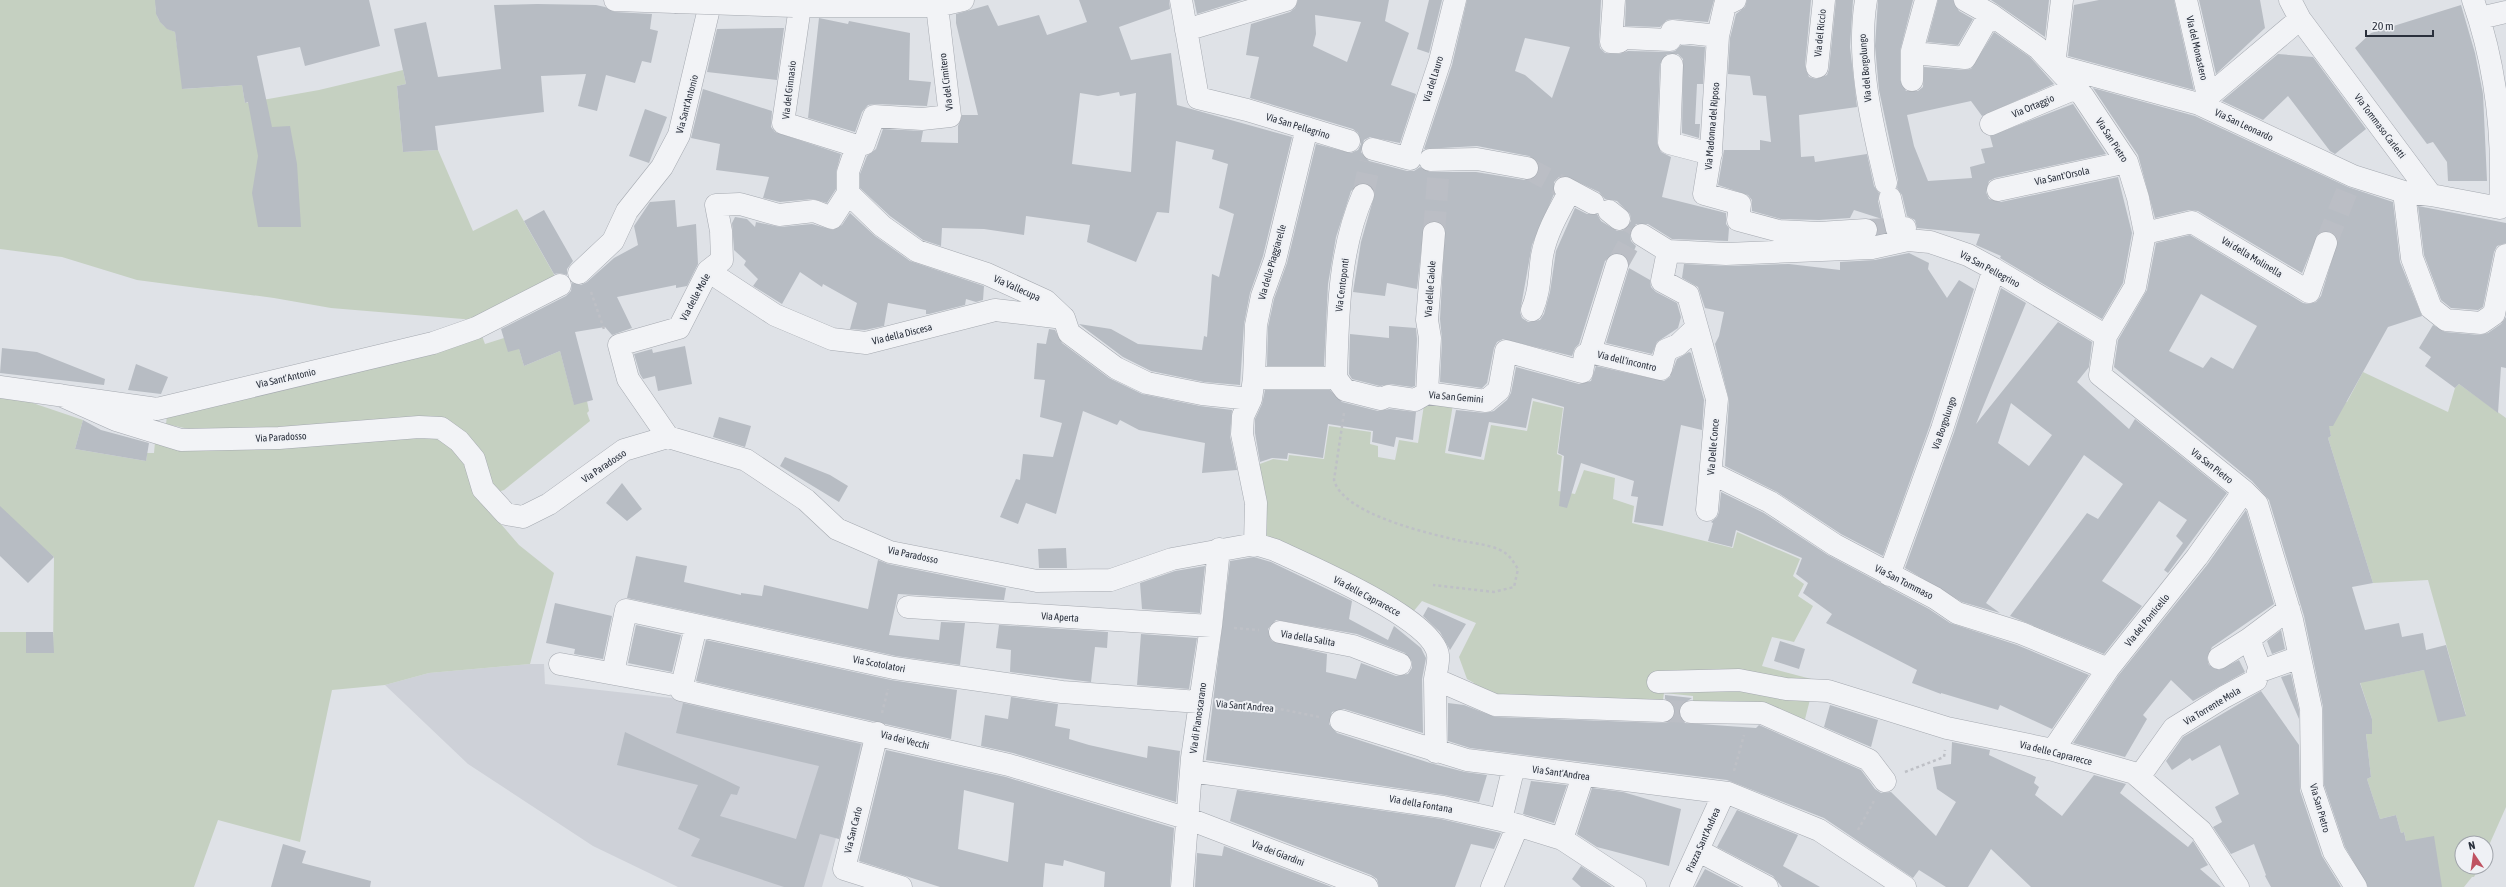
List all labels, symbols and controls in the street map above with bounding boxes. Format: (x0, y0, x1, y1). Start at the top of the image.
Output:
street label: Via del Riccio (1812, 8, 1828, 58)
scale bar (2366, 12, 2433, 38)
street label: Via del Monastero (2184, 15, 2210, 82)
text: 20 m (2372, 19, 2394, 33)
street label: Via del Borgolungo (1857, 33, 1873, 103)
street label: Via del Cimitero (937, 52, 955, 111)
street label: Via del Lauro (1421, 54, 1445, 103)
street label: Via del Ginnasio (780, 60, 798, 120)
street label: Via Sant'Antonio (674, 73, 700, 135)
street label: Via Madonna del Riposo (1703, 81, 1721, 170)
street label: Via Ortaggio (2010, 92, 2056, 120)
street label: Via Tommaso Carletti (2352, 92, 2408, 160)
street label: Via San Leonardo (2213, 107, 2275, 143)
street label: Via San Pellegrino (1265, 111, 1332, 141)
street label: Via San Pietro (2094, 116, 2130, 164)
street label: Via Sant'Orsola (2034, 165, 2091, 187)
street label: Via delle Piaggiarelle (1256, 223, 1288, 301)
street label: Vai della Molinella (2220, 234, 2285, 280)
street label: Via San Pellegrino (1958, 249, 2022, 290)
street label: Via Centoponti (1333, 257, 1351, 313)
street label: Via delle Caiole (1423, 260, 1438, 318)
street label: Via delle Mole (678, 271, 712, 323)
street label: Via Vallecupa (992, 273, 1042, 303)
street label: Via della Discesa (871, 321, 934, 347)
street label: Via dell'incontro (1596, 349, 1658, 373)
street label: Via Sant'Antonio (255, 366, 317, 390)
street label: Via San Gemini (1428, 389, 1484, 405)
street label: Via Borgolungo (1930, 395, 1958, 451)
street label: Via Delle Conce (1705, 418, 1721, 476)
street label: Via Paradosso (255, 430, 307, 444)
street label: Via San Pietro (2189, 446, 2235, 486)
street label: Via Paradosso (580, 447, 629, 485)
street label: Via Paradosso (887, 544, 939, 566)
street label: Via San Tommaso (1873, 563, 1935, 602)
street label: Via delle Caprarecce (1332, 574, 1403, 619)
street label: Via del Ponticello (2123, 591, 2172, 648)
street label: Via Aperta (1041, 610, 1080, 624)
street label: Via della Salita (1280, 628, 1336, 648)
street label: Via Scotolatori (852, 654, 906, 674)
street label: Via di Pianoscarano (1188, 681, 1208, 754)
street label: Via Torrente Mola (2182, 685, 2243, 727)
street label: Via Sant'Andrea (1216, 698, 1275, 714)
street label: Via dei Vecchi (880, 729, 930, 751)
street label: Via delle Caprarecce (2019, 739, 2094, 767)
street label: Via Sant'Andrea (1531, 764, 1591, 783)
street label: Via San Pietro (2308, 782, 2332, 834)
street label: Via della Fontana (1388, 793, 1454, 815)
street label: Via San Carlo (842, 805, 864, 854)
street label: Piazza Sant'Andrea (1684, 806, 1722, 874)
north arrow (2454, 835, 2494, 875)
street label: Via dei Giardini (1250, 838, 1306, 868)
text: N (2467, 839, 2476, 852)

